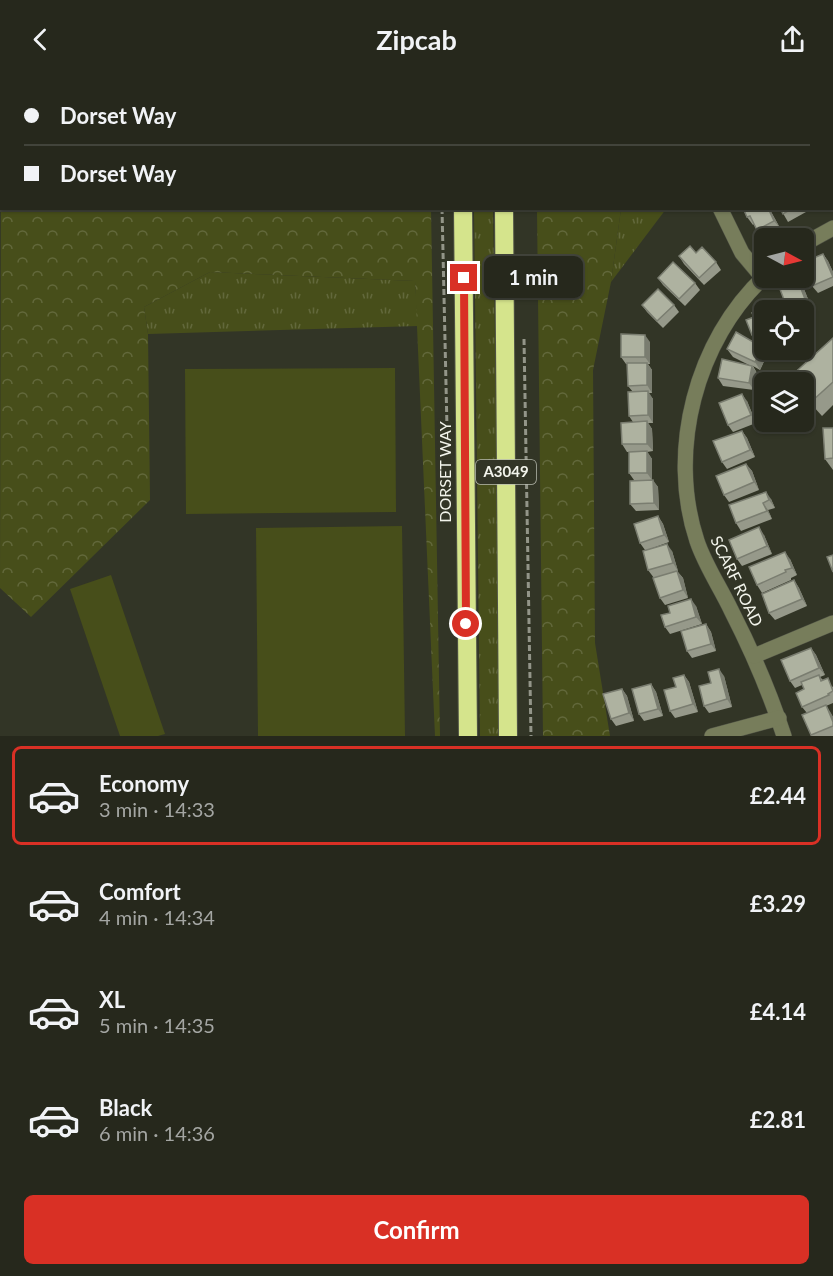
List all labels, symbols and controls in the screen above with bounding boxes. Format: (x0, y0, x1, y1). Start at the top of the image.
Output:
icon: back (24, 23, 57, 56)
text: Zipcab (376, 23, 457, 56)
icon: share (776, 23, 809, 56)
text: Dorset Way (60, 102, 176, 129)
text: Dorset Way (60, 160, 176, 187)
north arrow (754, 228, 814, 288)
map controls (754, 228, 814, 432)
callout: 1 min (485, 257, 584, 299)
route end (450, 264, 477, 291)
text: 1 min (509, 265, 558, 289)
button: locate (754, 300, 814, 360)
button: layers (754, 372, 814, 432)
street label: DORSET WAY (435, 421, 454, 523)
road number: A3049 (476, 460, 536, 484)
street label: SCARF ROAD (707, 532, 768, 629)
route start (452, 610, 479, 637)
icon: car (27, 769, 81, 823)
text: Economy (99, 770, 189, 797)
text: £2.44 (750, 782, 806, 809)
text: 3 min · 14:33 (99, 797, 215, 821)
icon: car (27, 877, 81, 931)
text: Comfort (99, 878, 181, 905)
text: £3.29 (750, 890, 806, 917)
text: 4 min · 14:34 (99, 905, 215, 929)
icon: car (27, 985, 81, 1039)
text: XL (99, 986, 125, 1013)
text: £4.14 (750, 998, 806, 1025)
text: 5 min · 14:35 (99, 1013, 215, 1037)
icon: car (27, 1093, 81, 1147)
text: Black (99, 1094, 152, 1121)
text: £2.81 (750, 1106, 806, 1133)
text: 6 min · 14:36 (99, 1121, 215, 1145)
button: Confirm (24, 1195, 809, 1264)

